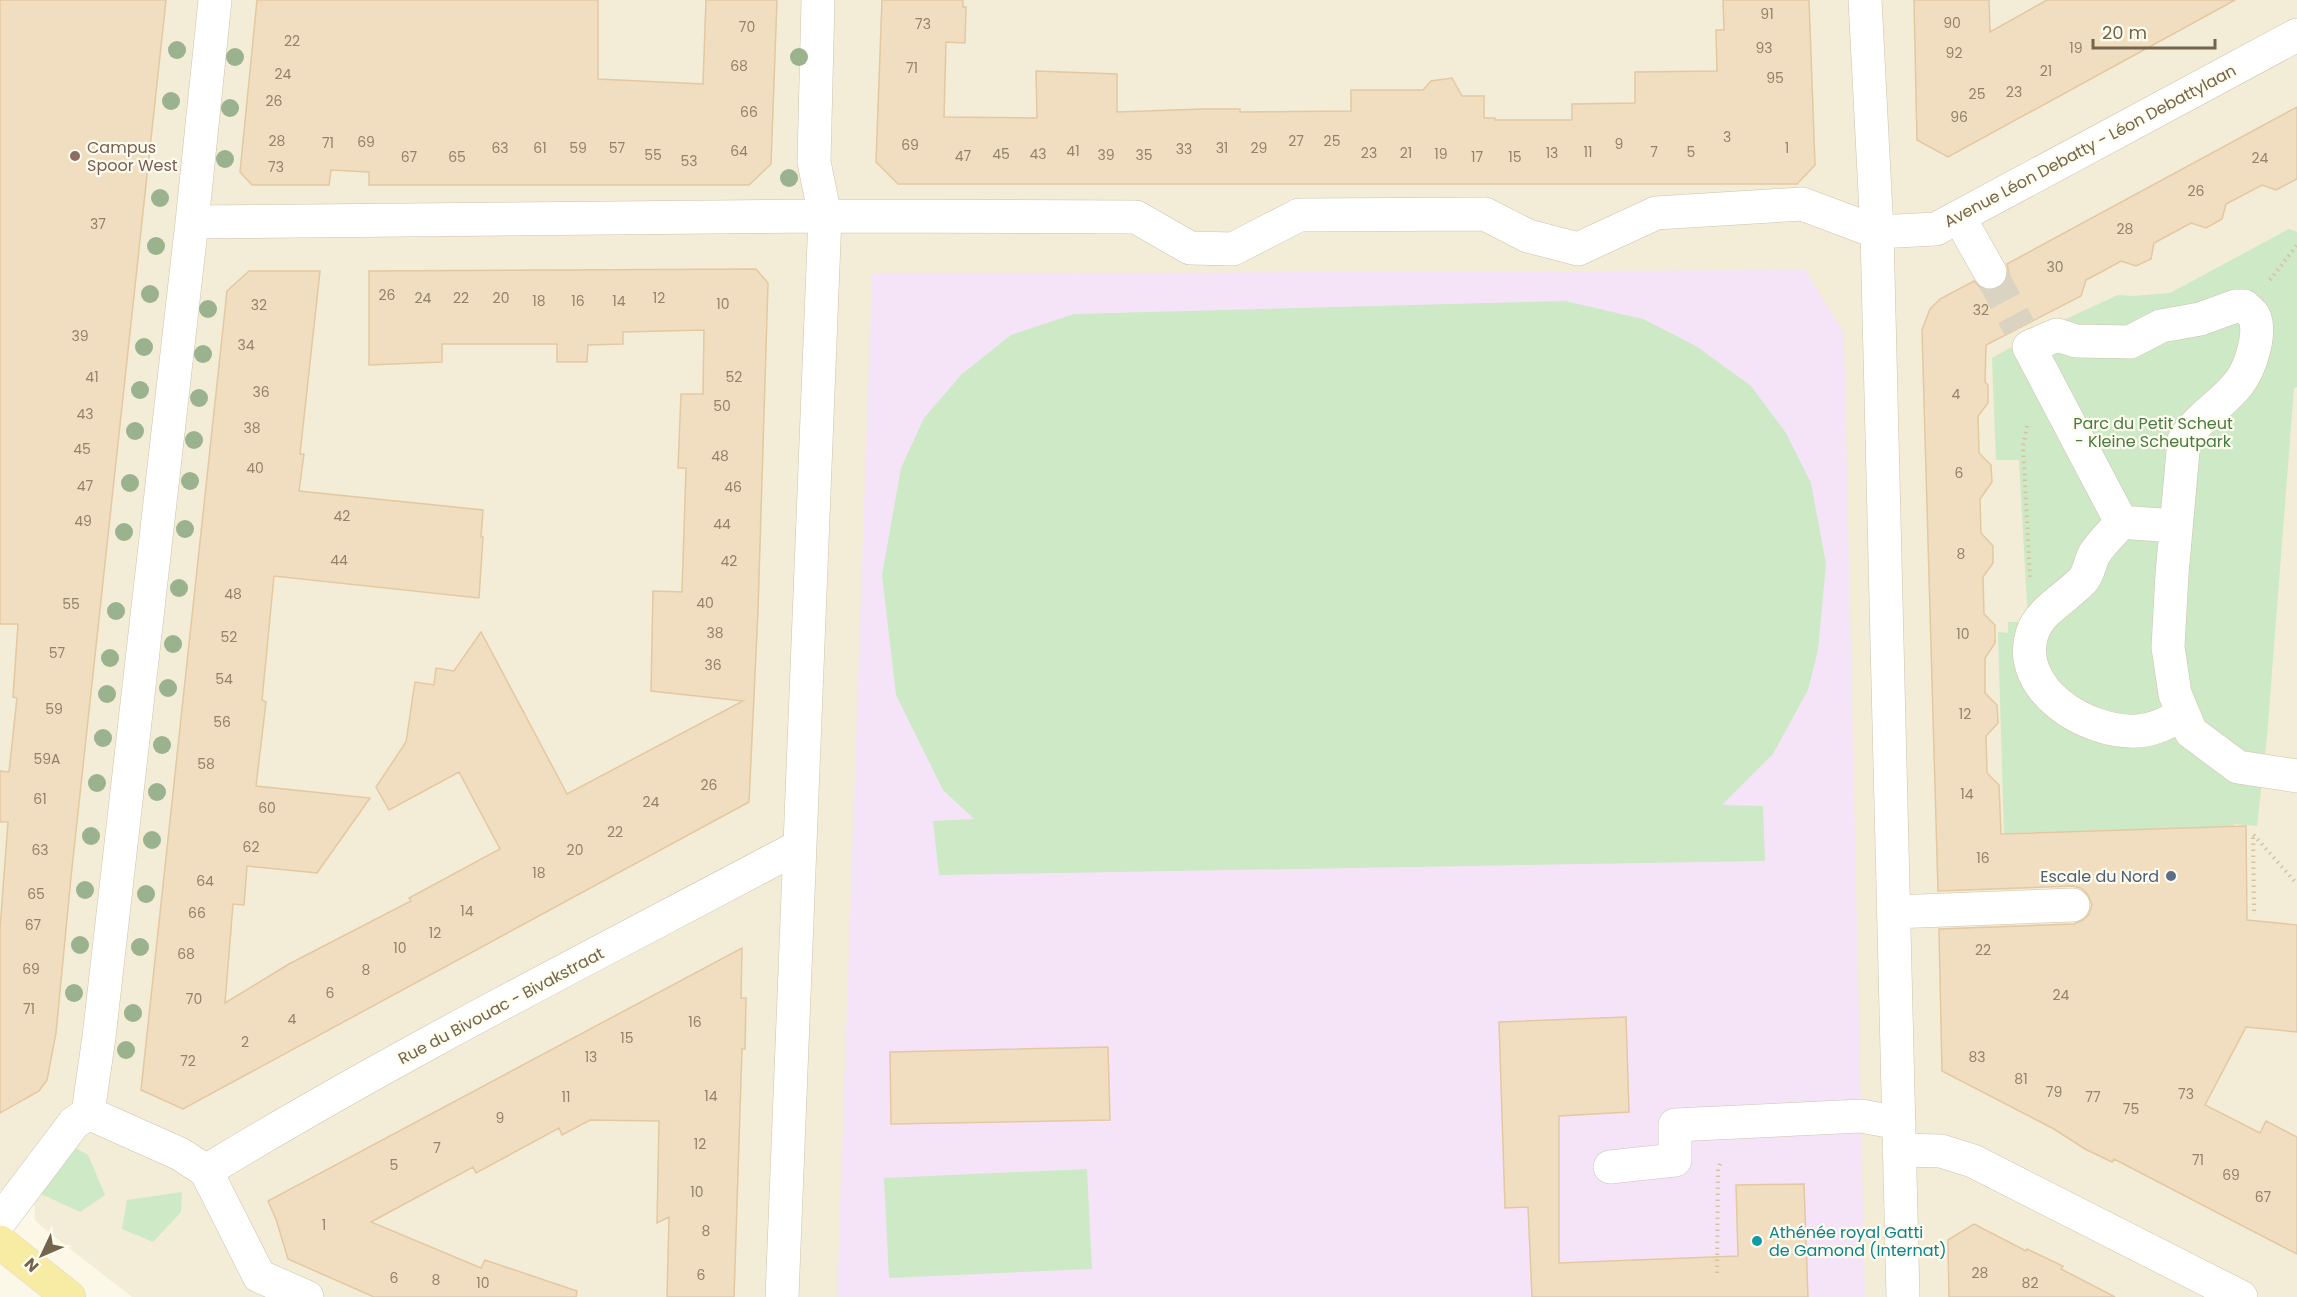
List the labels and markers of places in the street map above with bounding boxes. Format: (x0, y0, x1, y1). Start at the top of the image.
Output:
place label: Campus Spoor West (87, 136, 178, 177)
marker: Campus Spoor West (68, 149, 82, 163)
place label: Escale du Nord (2040, 865, 2159, 888)
marker: Escale du Nord (2164, 869, 2178, 883)
place label: Athénée royal Gatti de Gamond (Internat) (1769, 1221, 1947, 1262)
marker: Athénée royal Gatti de Gamond (Internat) (1750, 1234, 1764, 1248)

